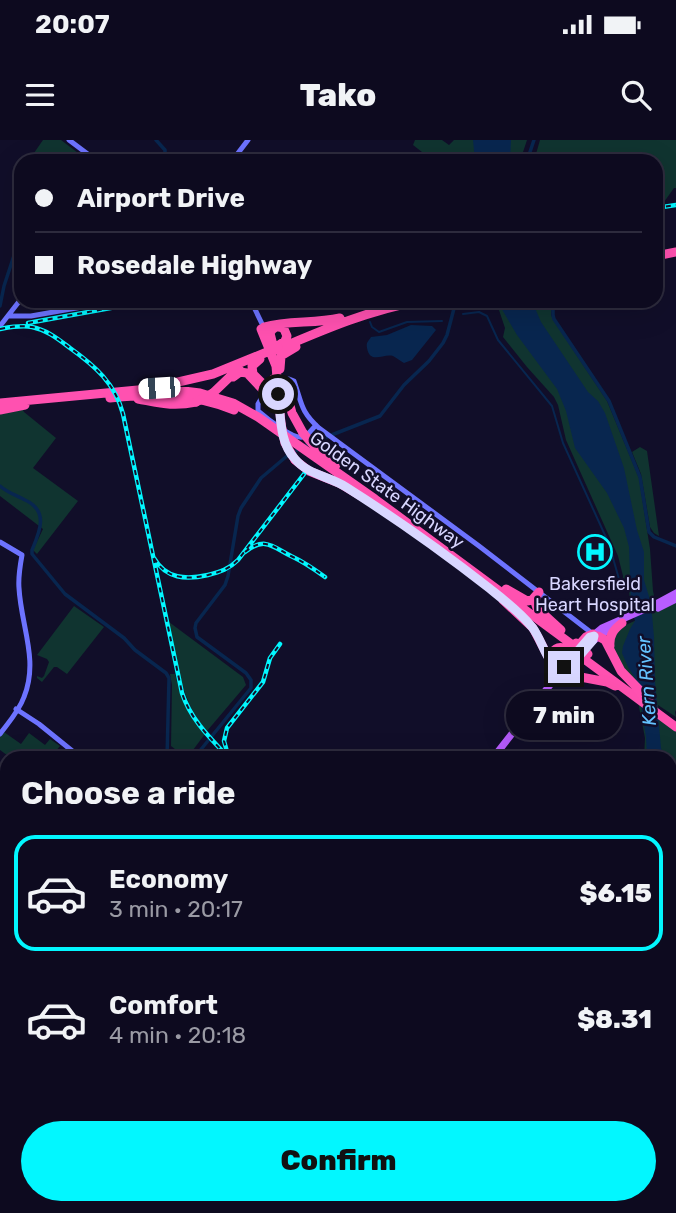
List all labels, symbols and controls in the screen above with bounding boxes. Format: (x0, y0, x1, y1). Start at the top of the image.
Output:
text: 20:07 (35, 9, 110, 40)
icon: menu (21, 76, 59, 114)
text: Tako (300, 76, 376, 114)
icon: search (617, 76, 655, 114)
text: Airport Drive (77, 183, 245, 214)
text: Rosedale Highway (77, 250, 312, 281)
car (138, 376, 181, 400)
route start (262, 378, 294, 410)
street label: Golden State Highway (306, 427, 468, 553)
hospital icon: Bakersfield Heart Hospital (576, 533, 614, 571)
place label: Bakersfield Heart Hospital (535, 573, 655, 616)
water label: Kern River (632, 635, 661, 727)
route end (548, 651, 580, 683)
callout: 7 min (506, 692, 622, 740)
text: 7 min (533, 701, 595, 729)
text: Choose a ride (21, 774, 235, 812)
icon: car (25, 862, 88, 925)
text: Economy (109, 864, 228, 895)
text: $6.15 (579, 878, 652, 909)
text: 3 min · 20:17 (109, 895, 243, 923)
icon: car (25, 988, 88, 1051)
text: Comfort (109, 990, 218, 1021)
text: $8.31 (577, 1004, 652, 1035)
text: 4 min · 20:18 (109, 1021, 246, 1049)
button: Confirm (21, 1121, 656, 1201)

